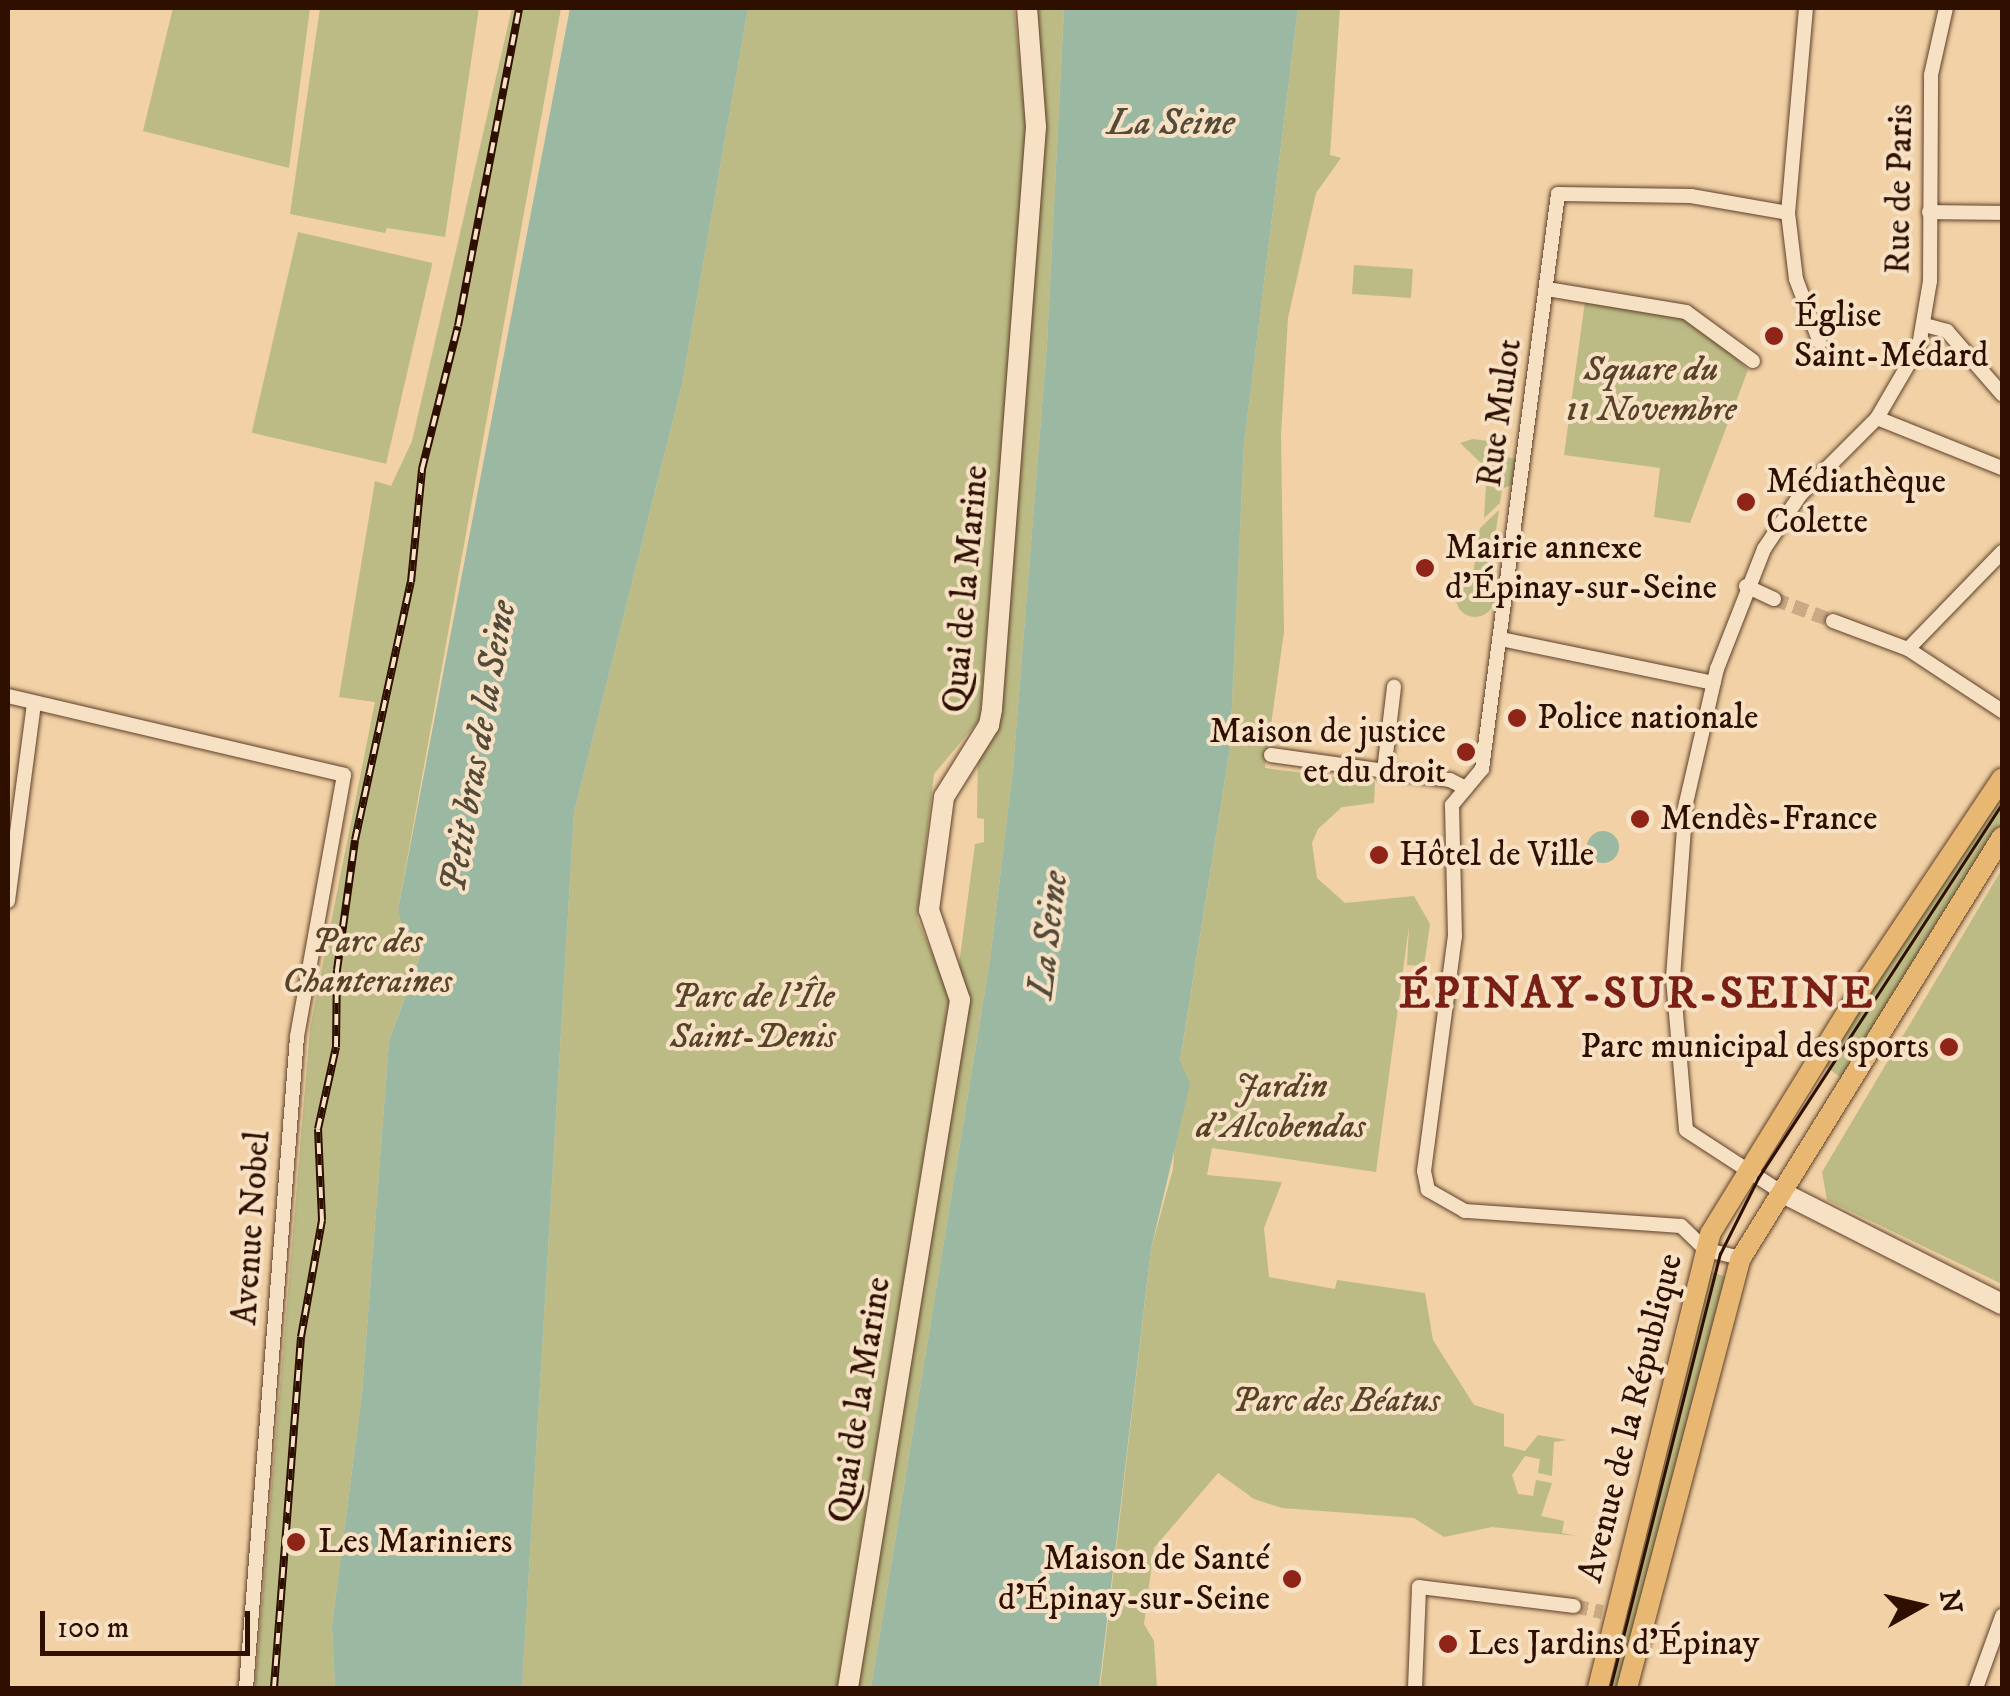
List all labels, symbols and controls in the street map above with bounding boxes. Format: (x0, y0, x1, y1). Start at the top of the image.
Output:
water label: La Seine (1107, 101, 1235, 147)
street label: Rue de Paris (1878, 103, 1922, 275)
place label: Église Saint-Médard (1794, 295, 1988, 377)
marker: Église Saint-Médard (1763, 325, 1785, 347)
street label: Rue Mulot (1469, 336, 1531, 490)
park label: Square du 11 Novembre (1565, 349, 1737, 431)
place label: Médiathèque Colette (1766, 461, 1946, 543)
street label: Quai de la Marine (934, 464, 998, 714)
marker: Médiathèque Colette (1735, 491, 1757, 513)
place label: Mairie annexe d'Épinay-sur-Seine (1445, 527, 1717, 609)
marker: Mairie annexe d'Épinay-sur-Seine (1414, 557, 1436, 579)
water label: Petit bras de la Seine (431, 597, 527, 897)
place label: Police nationale (1537, 697, 1759, 739)
marker: Police nationale (1506, 707, 1528, 729)
place label: Maison de justice et du droit (1209, 711, 1446, 793)
marker: Maison de justice et du droit (1455, 741, 1477, 763)
place label: Mendès-France (1660, 798, 1877, 840)
marker: Mendès-France (1629, 808, 1651, 830)
place label: Hôtel de Ville (1399, 834, 1594, 876)
marker: Hôtel de Ville (1368, 844, 1390, 866)
water label: La Seine (1019, 869, 1079, 1001)
park label: Parc des Chanteraines (282, 921, 452, 1003)
district label: ÉPINAY-SUR-SEINE (1399, 968, 1875, 1022)
park label: Parc de l'Île Saint-Denis (670, 976, 836, 1058)
place label: Parc municipal des sports (1580, 1026, 1929, 1068)
marker: Parc municipal des sports (1938, 1036, 1960, 1058)
park label: Jardin d'Alcobendas (1196, 1066, 1366, 1148)
street label: Avenue Nobel (224, 1129, 280, 1327)
street label: Avenue de la République (1570, 1249, 1692, 1587)
street label: Quai de la Marine (820, 1274, 900, 1526)
park label: Parc des Béatus (1232, 1380, 1440, 1422)
place label: Les Mariniers (318, 1521, 512, 1563)
marker: Les Mariniers (283, 1529, 309, 1555)
place label: Maison de Santé d'Épinay-sur-Seine (998, 1538, 1270, 1620)
north arrow (1870, 1556, 1970, 1656)
marker: Maison de Santé d'Épinay-sur-Seine (1279, 1566, 1305, 1592)
text: N (1931, 1588, 1969, 1616)
scale bar (45, 1591, 255, 1653)
text: 100 m (57, 1610, 129, 1647)
place label: Les Jardins d'Épinay (1468, 1623, 1759, 1665)
marker: Les Jardins d'Épinay (1437, 1633, 1459, 1655)

